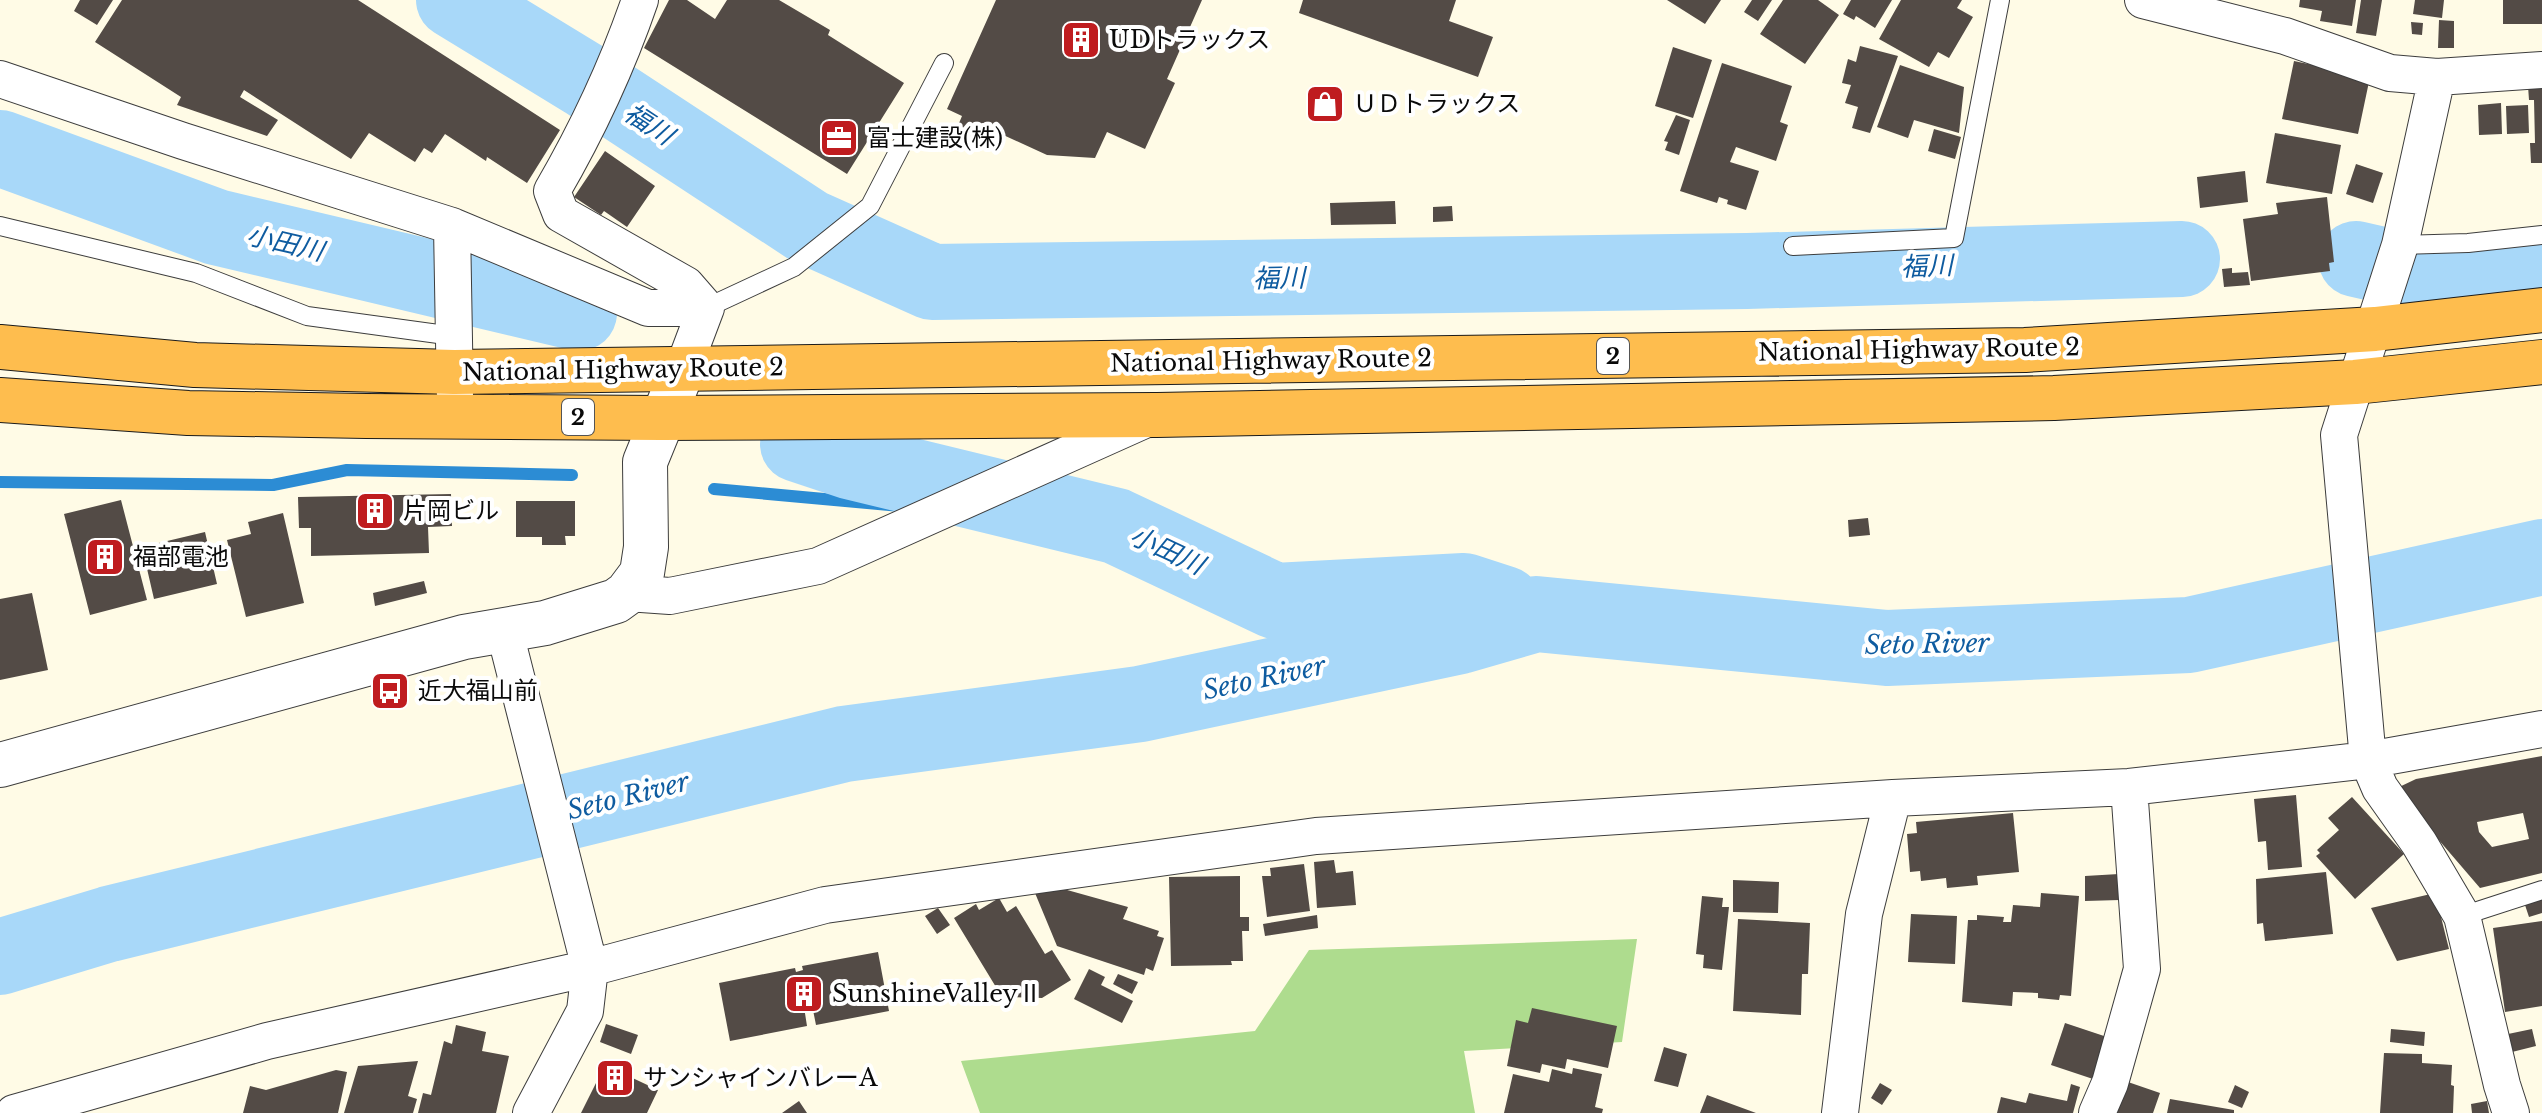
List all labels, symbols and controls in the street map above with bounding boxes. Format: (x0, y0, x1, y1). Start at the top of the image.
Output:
building icon: UDトラックス (1060, 19, 1102, 61)
place label: UDトラックス (1109, 25, 1270, 54)
shop icon: ＵＤトラックス (1304, 83, 1346, 125)
place label: ＵＤトラックス (1353, 89, 1520, 118)
water label: 福川 (618, 96, 682, 153)
office icon: 富士建設(株) (818, 117, 860, 159)
place label: 富士建設(株) (867, 123, 1003, 152)
water label: 小田川 (243, 219, 330, 268)
water label: 福川 (1900, 249, 1957, 283)
water label: 福川 (1253, 261, 1308, 294)
street label: National Highway Route 2 (1758, 332, 2080, 367)
road number: 2 (1597, 338, 1629, 374)
street label: National Highway Route 2 (1110, 343, 1432, 378)
street label: National Highway Route 2 (462, 352, 784, 387)
road number: 2 (562, 399, 594, 435)
building icon: 片岡ビル (354, 490, 396, 532)
place label: 片岡ビル (403, 496, 499, 525)
water label: 小田川 (1125, 519, 1212, 582)
building icon: 福部電池 (84, 536, 126, 578)
place label: 福部電池 (133, 542, 229, 571)
water label: Seto River (1864, 627, 1991, 661)
water label: Seto River (1200, 649, 1329, 707)
bus stop icon: 近大福山前 (369, 670, 411, 712)
place label: 近大福山前 (418, 676, 538, 705)
water label: Seto River (564, 765, 693, 827)
building icon: SunshineValleyⅡ (783, 973, 825, 1015)
place label: SunshineValleyⅡ (832, 979, 1042, 1008)
building icon: サンシャインバレーA (594, 1057, 636, 1099)
place label: サンシャインバレーA (643, 1063, 878, 1092)

